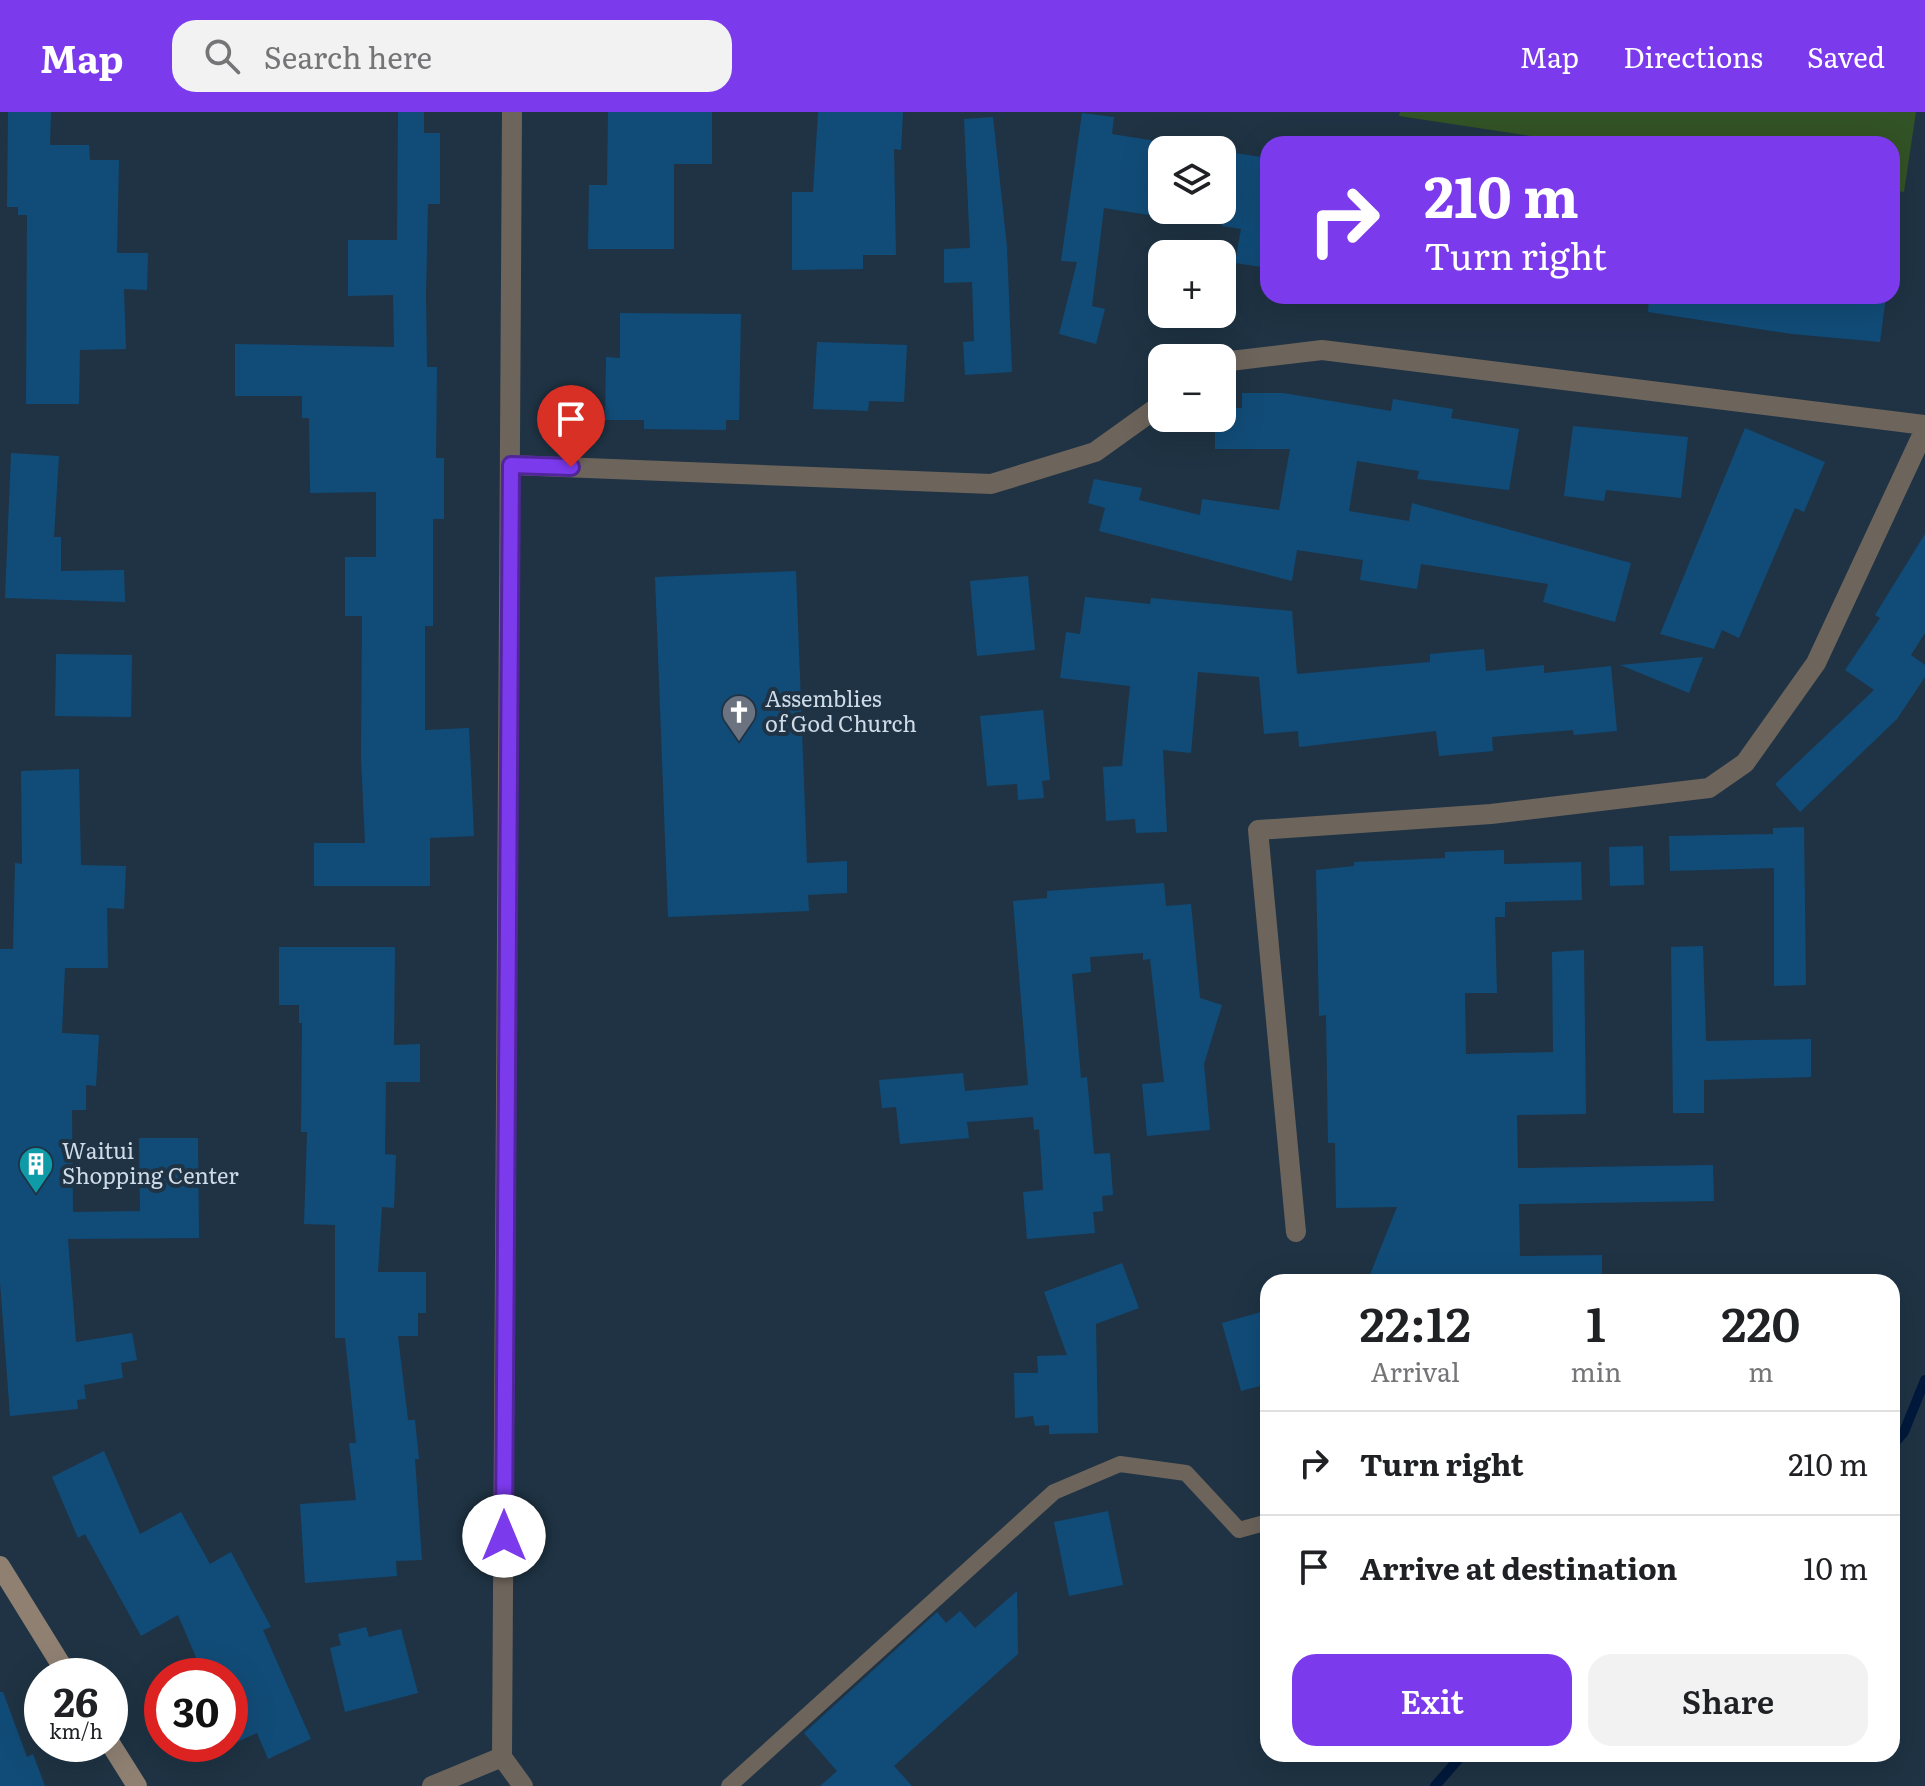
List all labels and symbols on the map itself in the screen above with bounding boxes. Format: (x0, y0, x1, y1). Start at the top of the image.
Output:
pin (537, 385, 605, 467)
place label: Assemblies of God Church (765, 681, 917, 739)
church icon: Assemblies of God Church (720, 693, 758, 743)
place label: Waitui Shopping Center (62, 1133, 239, 1191)
building icon: Waitui Shopping Center (17, 1145, 55, 1195)
position arrow (462, 1494, 546, 1578)
speed limit sign: 30 (144, 1658, 248, 1762)

